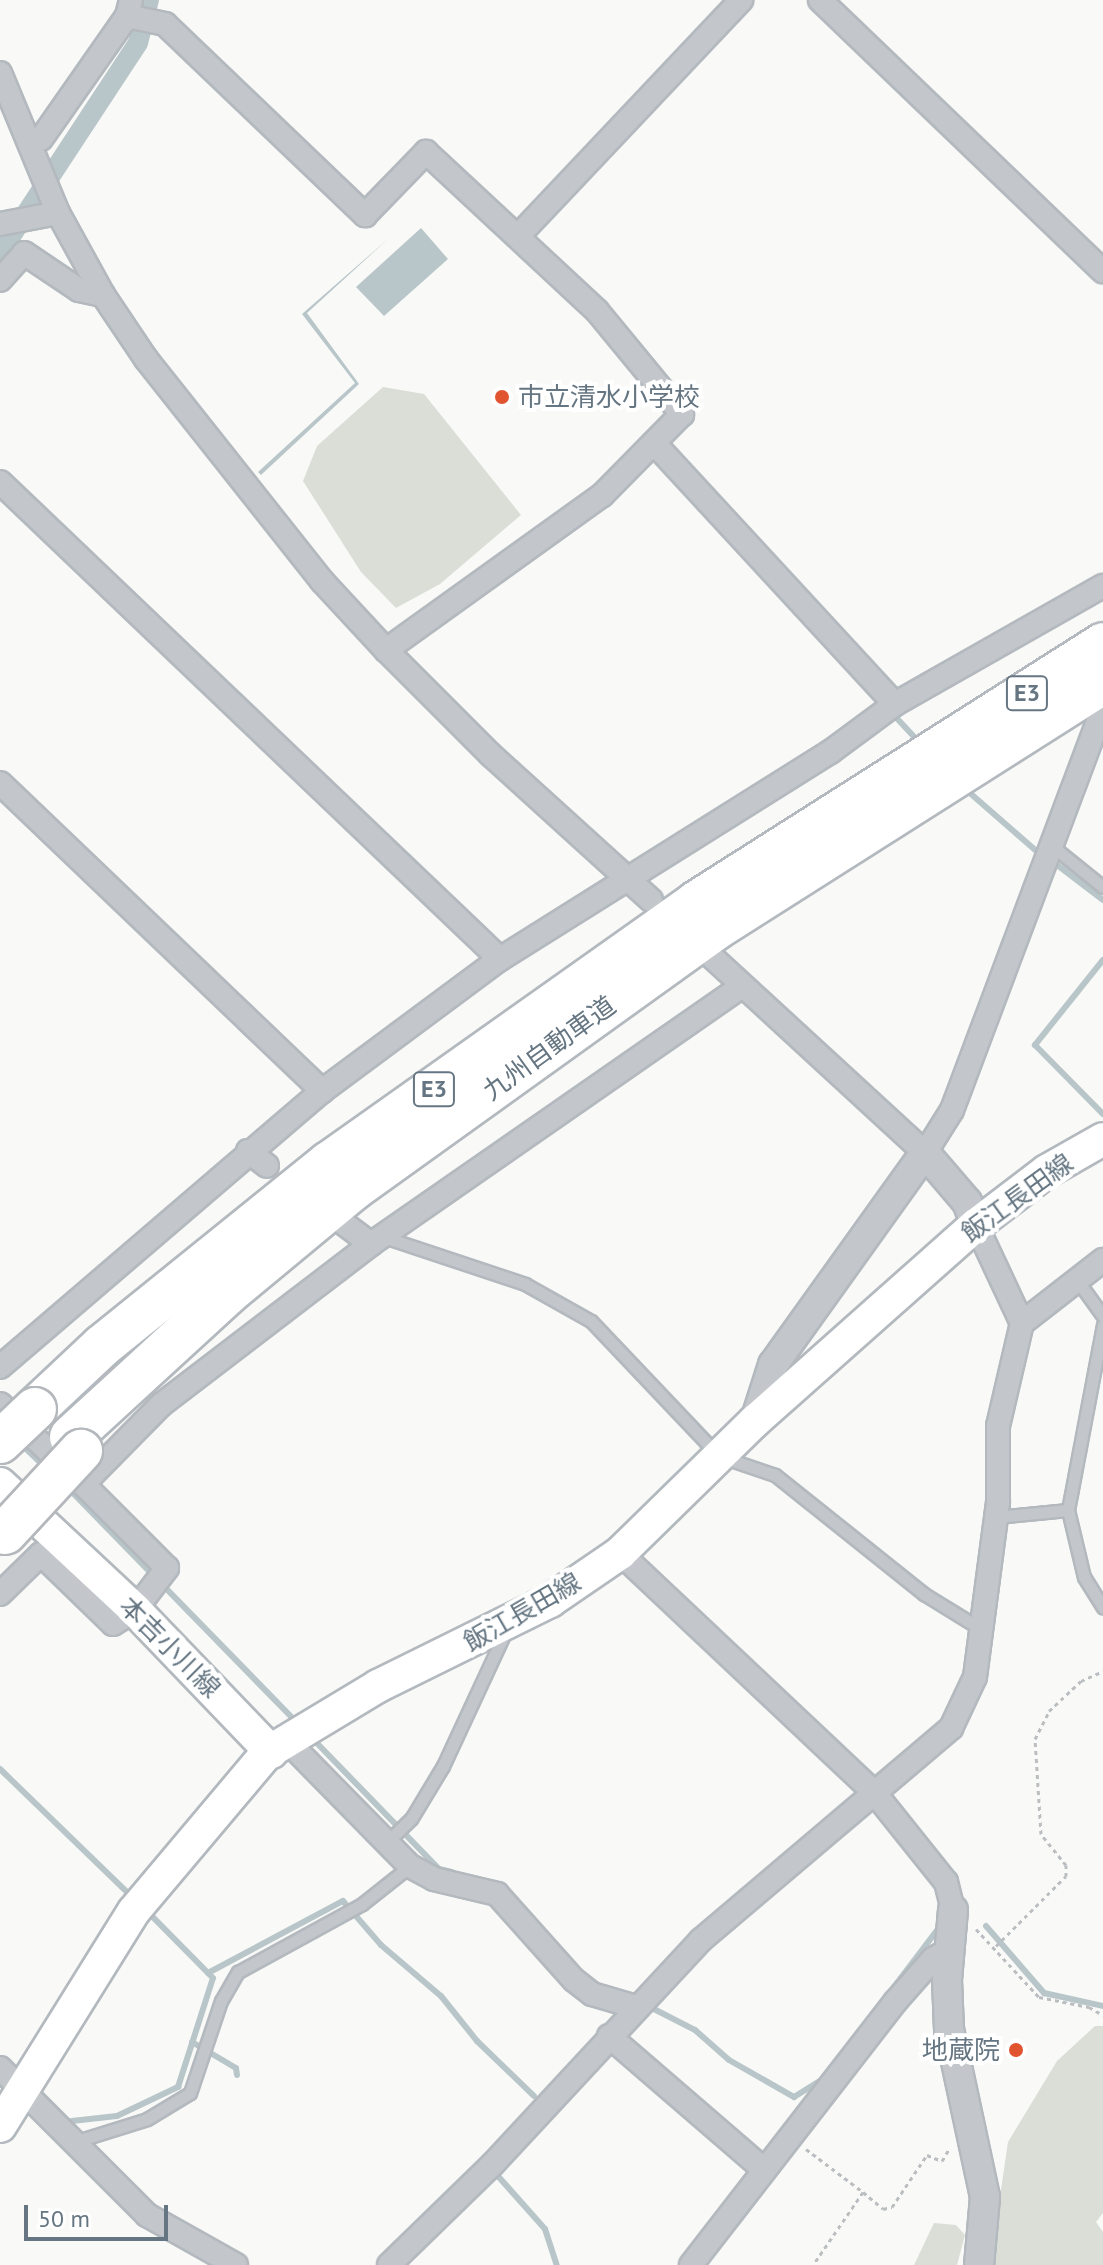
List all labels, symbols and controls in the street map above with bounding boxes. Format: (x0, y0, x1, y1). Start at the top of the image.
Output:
place label: 市立清水小学校 (518, 381, 700, 413)
marker: 市立清水小学校 (493, 388, 511, 406)
road number: E3 (1005, 673, 1049, 713)
street label: 九州自動車道 (477, 990, 621, 1106)
road number: E3 (412, 1069, 456, 1109)
street label: 飯江長田線 (955, 1147, 1079, 1249)
street label: 飯江長田線 (458, 1566, 586, 1658)
street label: 本吉小川線 (113, 1590, 227, 1704)
place label: 地蔵院 (922, 2034, 1000, 2066)
marker: 地蔵院 (1007, 2041, 1025, 2059)
scale bar (28, 2189, 172, 2239)
text: 50 m (38, 2203, 90, 2234)

